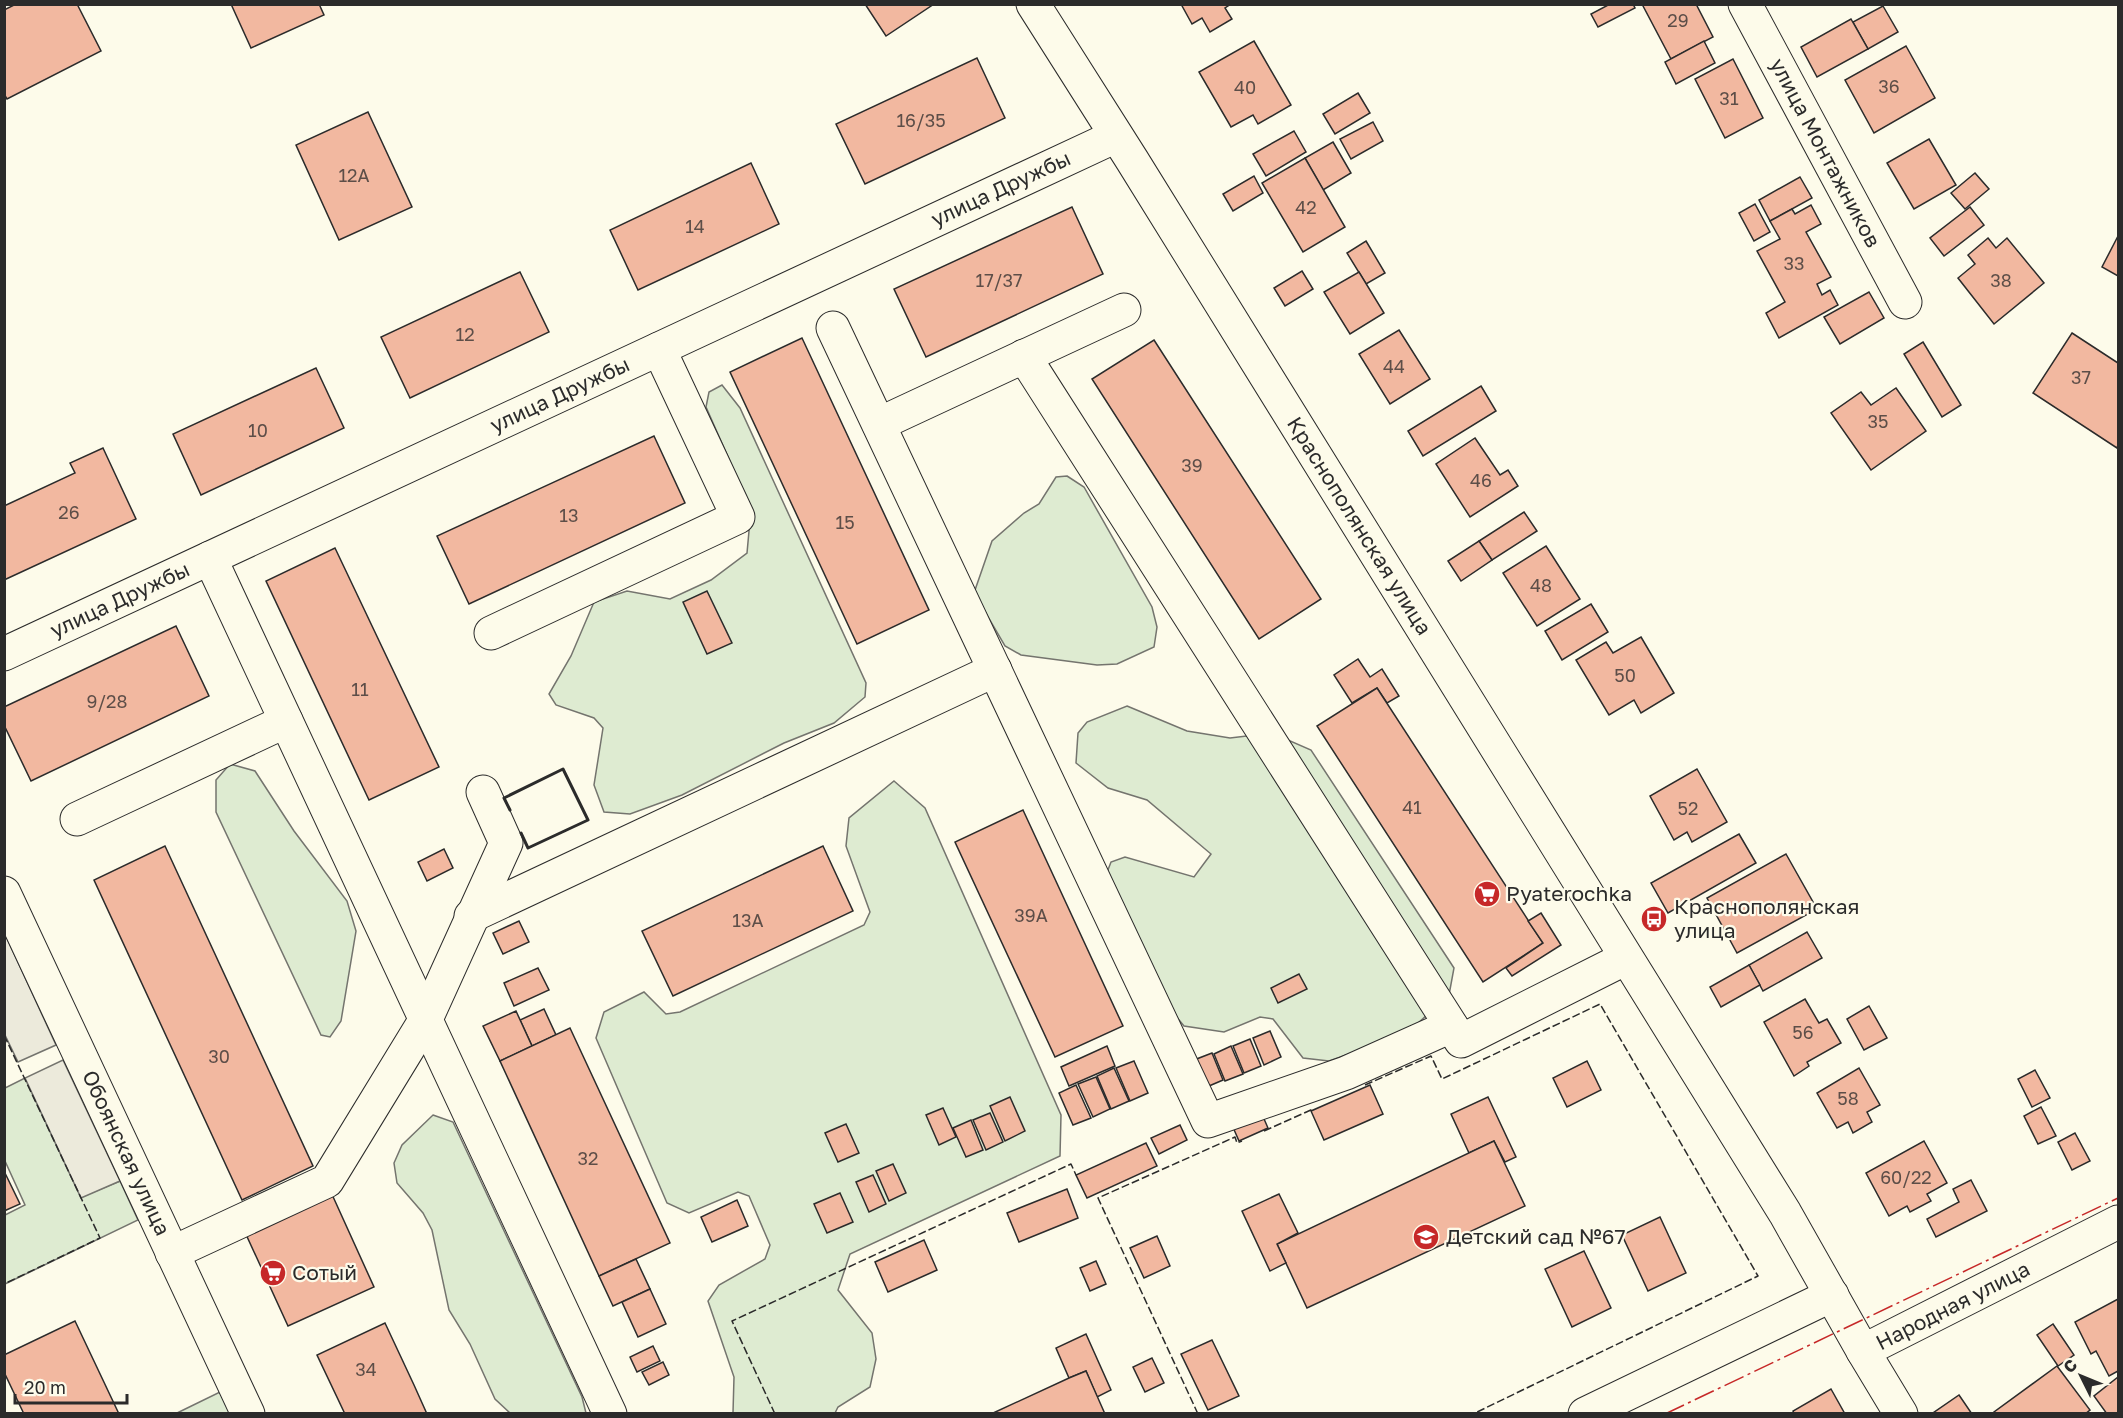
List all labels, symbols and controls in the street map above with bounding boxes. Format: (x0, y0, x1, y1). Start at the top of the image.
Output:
house number: 29 (1667, 9, 1689, 31)
street label: улица Монтажников (1765, 53, 1887, 252)
house number: 36 (1878, 75, 1900, 97)
house number: 40 (1234, 76, 1256, 98)
house number: 31 (1719, 87, 1739, 109)
house number: 16/35 (896, 109, 946, 131)
street label: улица Дружбы (927, 144, 1074, 232)
house number: 12А (338, 164, 370, 186)
house number: 42 (1295, 196, 1317, 218)
house number: 14 (685, 215, 705, 237)
house number: 33 (1783, 252, 1805, 274)
house number: 17/37 (976, 269, 1022, 291)
house number: 38 (1990, 269, 2012, 291)
house number: 12 (455, 323, 475, 345)
street label: улица Дружбы (486, 350, 633, 438)
house number: 44 (1383, 355, 1405, 377)
house number: 37 (2071, 366, 2091, 388)
house number: 35 (1868, 410, 1888, 432)
street label: Краснополянская улица (1282, 412, 1438, 639)
house number: 10 (248, 419, 268, 441)
house number: 39 (1181, 454, 1203, 476)
house number: 46 (1470, 469, 1492, 491)
house number: 26 (58, 501, 80, 523)
house number: 13 (559, 504, 579, 526)
house number: 15 (835, 511, 855, 533)
street label: улица Дружбы (46, 555, 193, 643)
house number: 48 (1530, 574, 1552, 596)
house number: 50 (1614, 664, 1636, 686)
house number: 11 (351, 678, 369, 700)
house number: 9/28 (87, 690, 127, 712)
house number: 41 (1402, 796, 1422, 818)
house number: 52 (1678, 797, 1698, 819)
supermarket icon: Pyaterochka (1472, 879, 1502, 909)
place label: Pyaterochka (1506, 880, 1632, 906)
place label: Краснополянская улица (1674, 893, 1860, 943)
house number: 39А (1014, 904, 1048, 926)
bus stop icon: Краснополянская улица (1639, 904, 1669, 934)
house number: 13А (732, 909, 764, 931)
house number: 56 (1792, 1021, 1814, 1043)
house number: 30 (208, 1045, 230, 1067)
street label: Обоянская улица (77, 1066, 177, 1239)
house number: 58 (1837, 1087, 1859, 1109)
house number: 32 (578, 1147, 598, 1169)
house number: 60/22 (1880, 1166, 1932, 1188)
school or university icon: Детский сад №67 (1411, 1222, 1441, 1252)
place label: Детский сад №67 (1446, 1223, 1626, 1249)
street label: Народная улица (1871, 1255, 2034, 1355)
supermarket icon: Сотый (258, 1258, 288, 1288)
place label: Сотый (292, 1259, 357, 1285)
north arrow (2051, 1346, 2111, 1406)
text: С (2059, 1355, 2081, 1377)
house number: 34 (355, 1358, 377, 1380)
scale bar (15, 1367, 128, 1405)
text: 20 m (24, 1376, 66, 1398)

